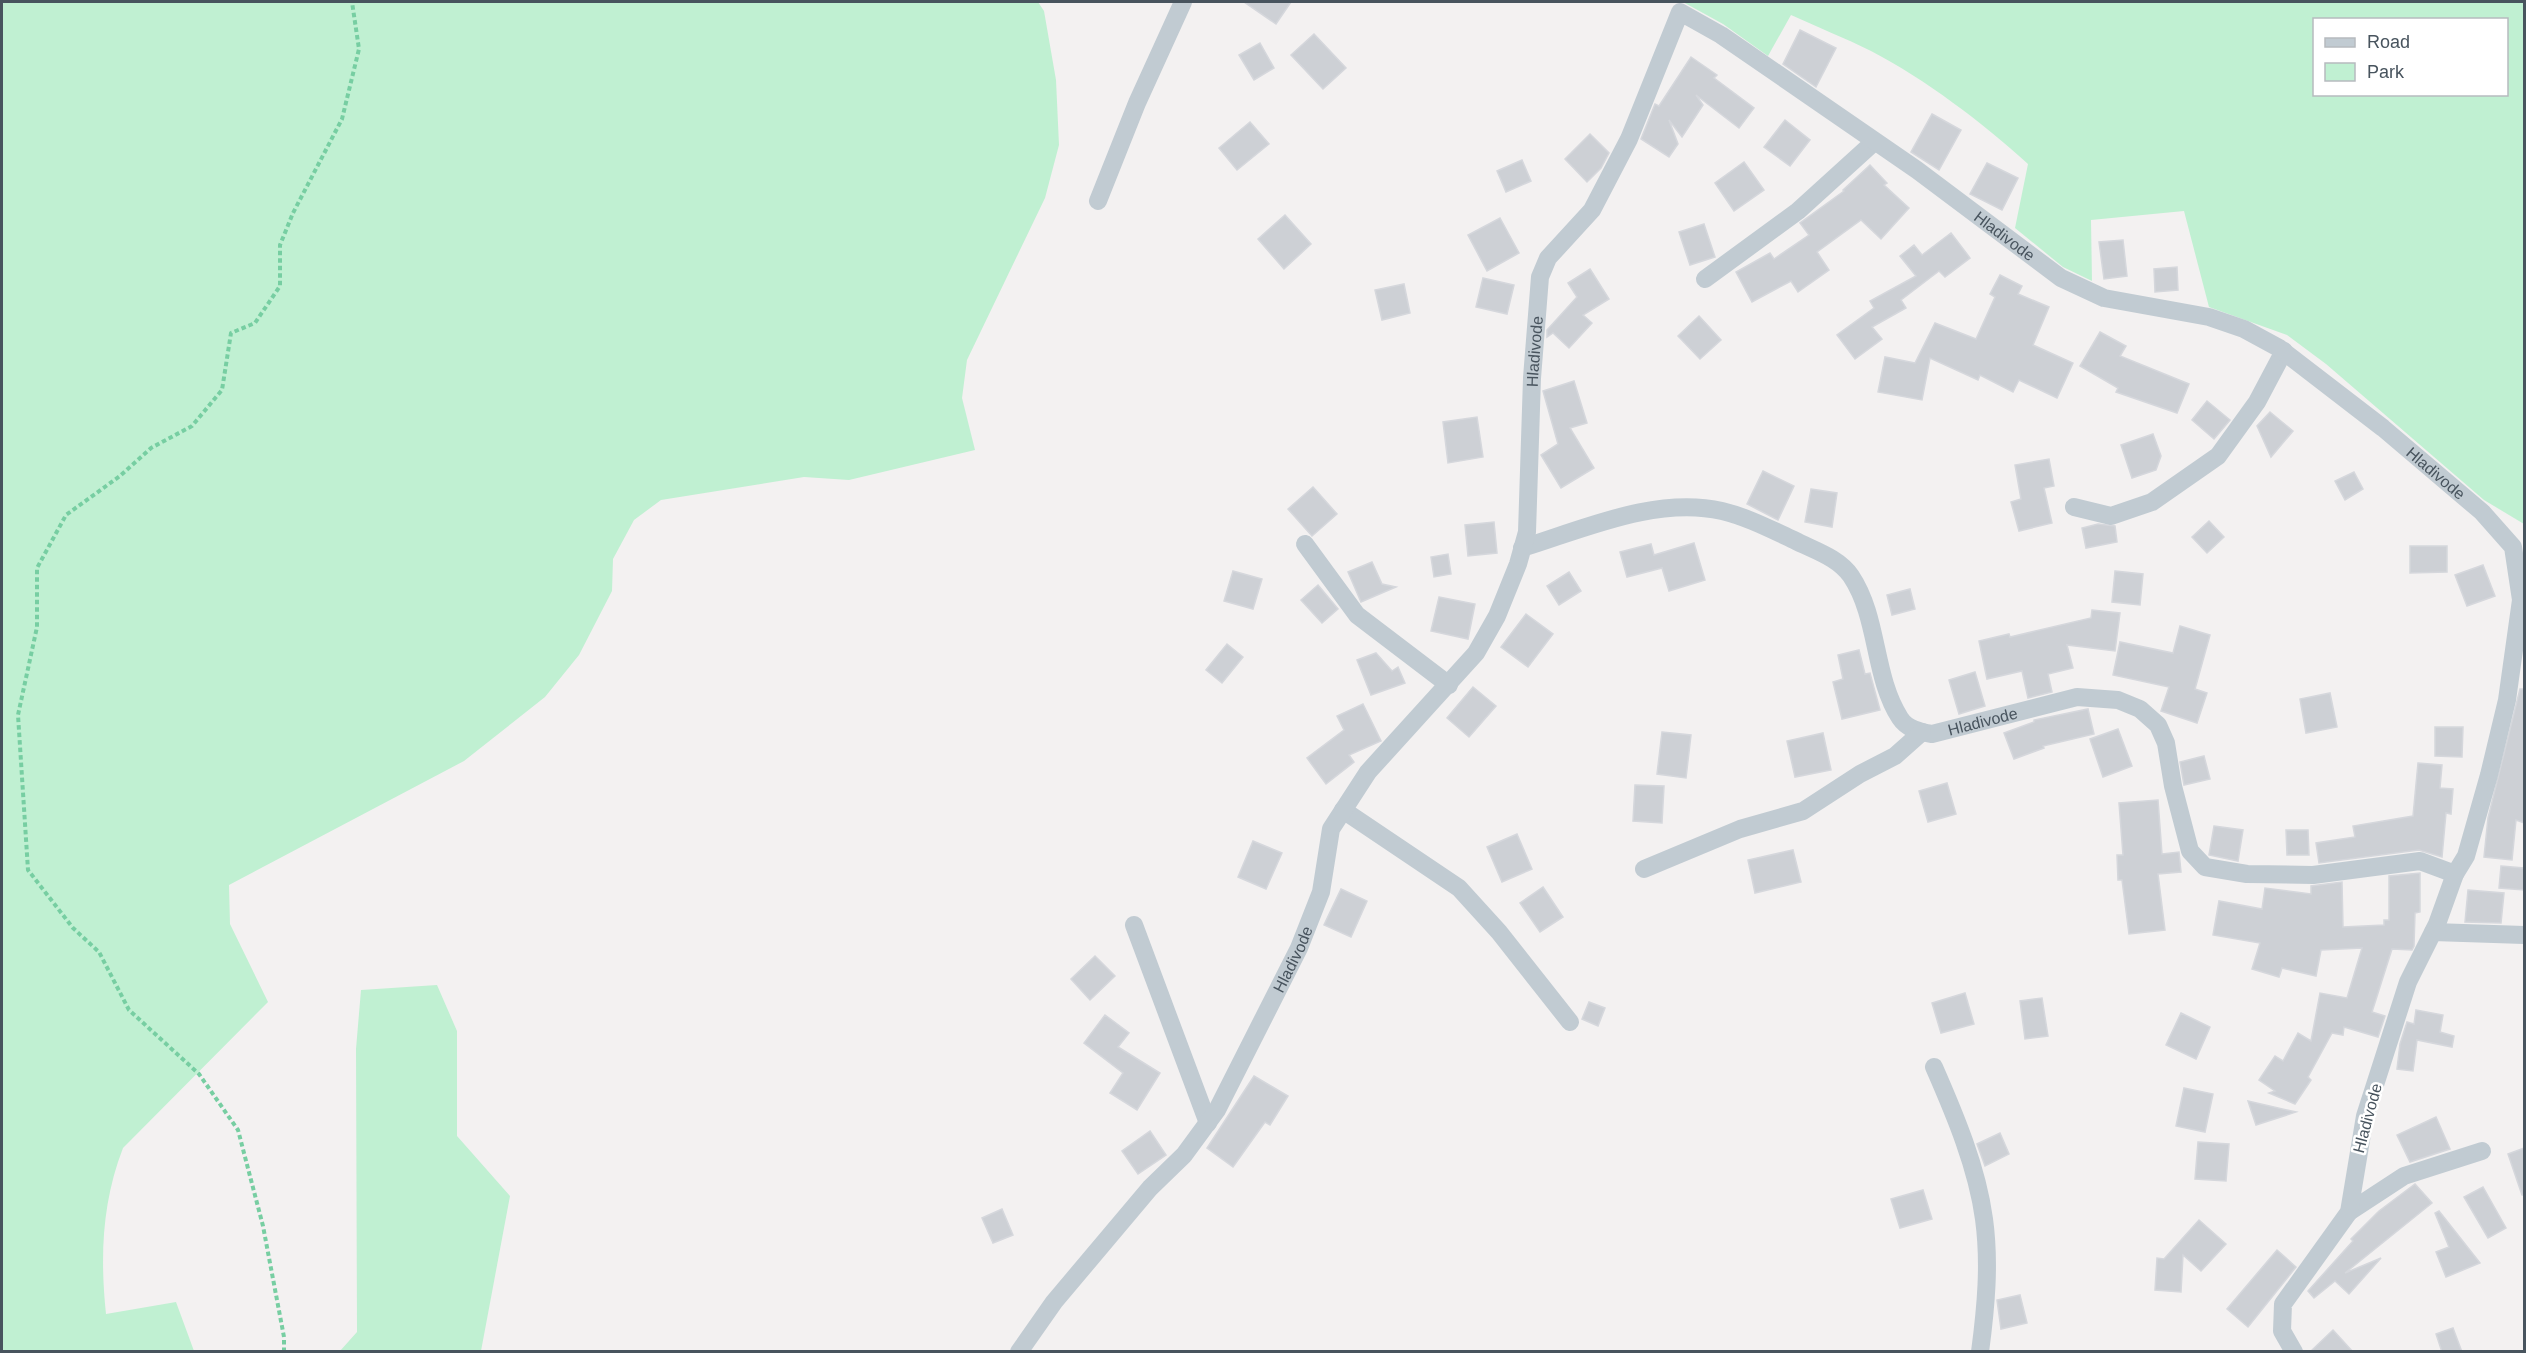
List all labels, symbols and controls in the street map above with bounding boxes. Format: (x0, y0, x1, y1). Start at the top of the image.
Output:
legend (2313, 18, 2508, 96)
text: Road (2367, 32, 2410, 52)
text: Park (2367, 62, 2405, 82)
street label: Hladivode (1971, 208, 2038, 264)
street label: Hladivode (1524, 315, 1546, 387)
street label: Hladivode (2403, 444, 2468, 503)
street label: Hladivode (1946, 705, 2019, 739)
street label: Hladivode (1270, 924, 1316, 995)
street label: Hladivode (2350, 1081, 2385, 1155)

